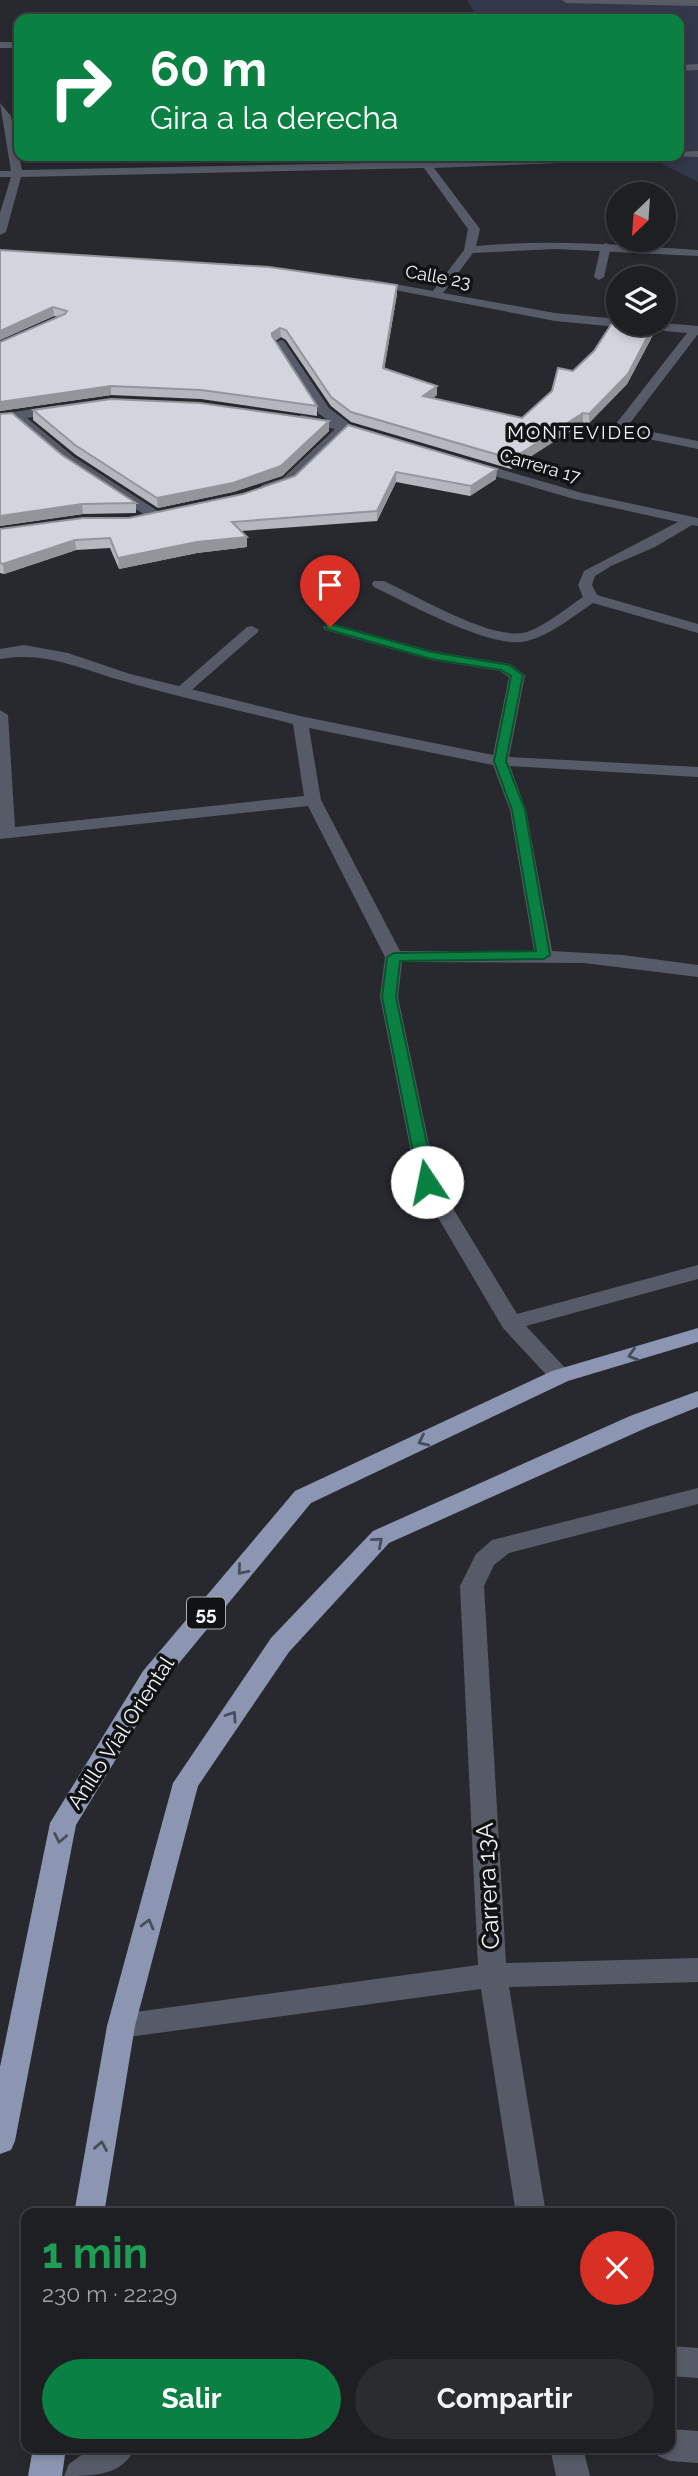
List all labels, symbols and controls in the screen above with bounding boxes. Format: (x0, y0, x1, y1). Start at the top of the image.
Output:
text: 60 m (150, 40, 267, 97)
icon: right (35, 42, 126, 133)
text: Gira a la derecha (150, 99, 398, 136)
north arrow (606, 182, 676, 252)
map controls (606, 182, 676, 336)
street label: Calle 23 (404, 260, 472, 293)
button: layers (606, 266, 676, 336)
district label: MONTEVIDEO (507, 421, 653, 443)
street label: Carrera 17 (497, 444, 583, 487)
pin (300, 555, 360, 627)
icon: arrive (311, 566, 349, 604)
position arrow (390, 1145, 464, 1219)
one-way arrow (627, 1346, 639, 1361)
one-way arrow (418, 1433, 430, 1447)
one-way arrow (370, 1538, 383, 1550)
one-way arrow (238, 1562, 250, 1575)
road number: 55 (187, 1597, 225, 1628)
street label: Anillo Vial Oriental (62, 1652, 179, 1814)
one-way arrow (224, 1711, 236, 1724)
street label: Carrera 13A (470, 1822, 505, 1950)
one-way arrow (53, 1832, 68, 1844)
one-way arrow (140, 1918, 155, 1930)
one-way arrow (93, 2141, 108, 2152)
text: 1 min (42, 2229, 148, 2278)
button: close (580, 2231, 654, 2305)
text: 230 m · 22:29 (42, 2280, 177, 2307)
button: Salir (42, 2359, 341, 2439)
button: Compartir (355, 2359, 654, 2439)

